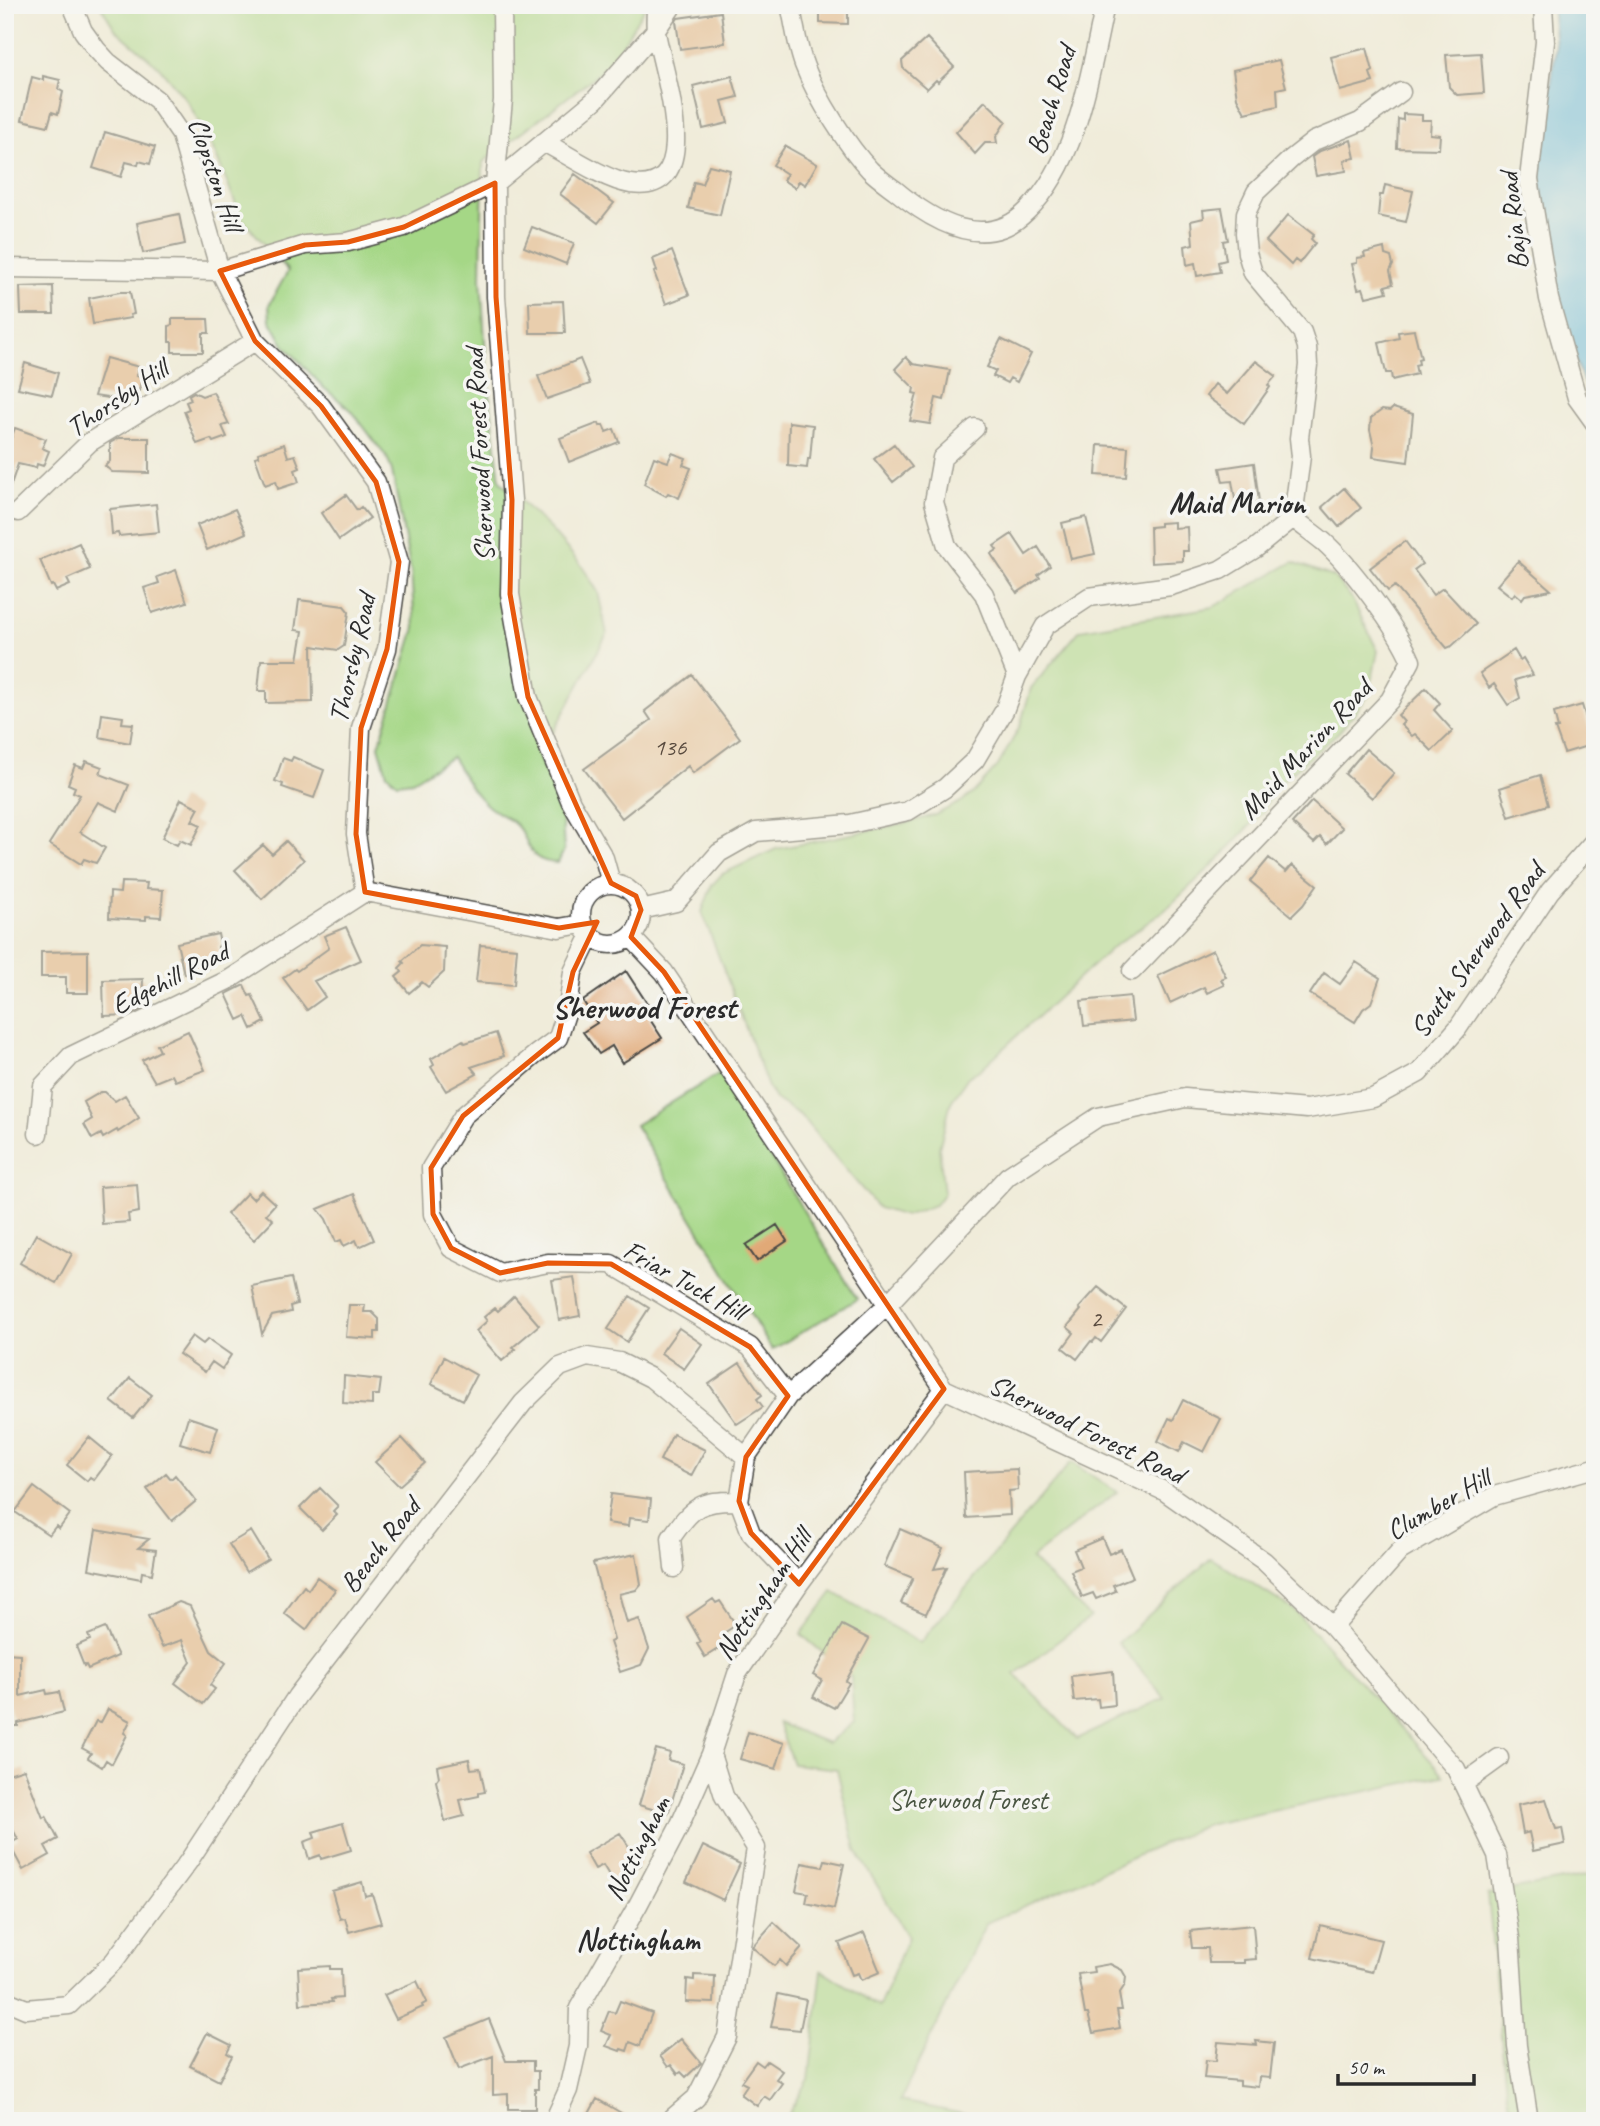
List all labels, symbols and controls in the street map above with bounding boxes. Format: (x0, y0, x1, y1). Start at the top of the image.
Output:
street label: Beach Road (1018, 38, 1085, 158)
street label: Clopston Hill (180, 113, 253, 240)
street label: Baja Road (1490, 167, 1536, 271)
street label: Sherwood Forest Road (456, 344, 502, 562)
street label: Thorsby Hill (59, 348, 179, 445)
district label: Maid Marion (1169, 484, 1307, 522)
street label: Thorsby Road (320, 586, 385, 726)
street label: Maid Marion Road (1231, 669, 1382, 827)
house number: 136 (654, 732, 687, 762)
street label: South Sherwood Road (1402, 852, 1555, 1044)
street label: Edgehill Road (106, 932, 238, 1022)
district label: Sherwood Forest (552, 987, 739, 1028)
street label: Friar Tuck Hill (618, 1232, 757, 1331)
house number: 2 (1091, 1304, 1104, 1334)
street label: Sherwood Forest Road (984, 1367, 1194, 1493)
street label: Clumber Hill (1380, 1458, 1501, 1548)
street label: Beach Road (332, 1487, 431, 1600)
street label: Nottingham Hill (706, 1518, 822, 1666)
park label: Sherwood Forest (889, 1782, 1050, 1817)
street label: Nottingham (596, 1789, 679, 1906)
district label: Nottingham (576, 1921, 702, 1959)
scale bar (1338, 2042, 1474, 2086)
text: 50 m (1348, 2054, 1386, 2080)

